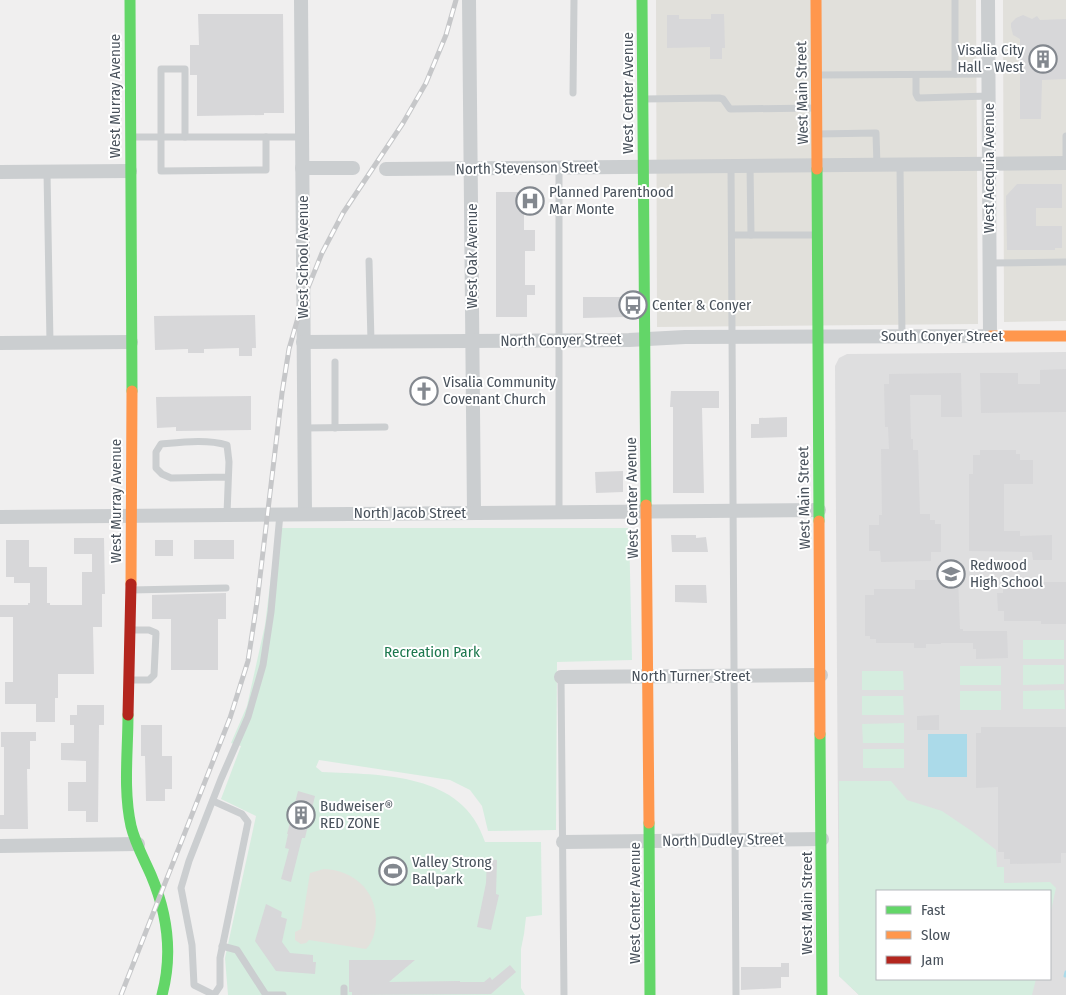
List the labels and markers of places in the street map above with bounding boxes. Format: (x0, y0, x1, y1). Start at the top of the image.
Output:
place label: Visalia City Hall - West (957, 41, 1024, 76)
building icon: Visalia City Hall - West (1028, 44, 1058, 74)
place label: Planned Parenthood Mar Monte (549, 183, 674, 218)
hospital icon: Planned Parenthood Mar Monte (515, 186, 545, 216)
bus stop icon: Center & Conyer (618, 290, 648, 320)
place label: Center & Conyer (652, 296, 752, 314)
place label: Visalia Community Covenant Church (443, 373, 556, 408)
church icon: Visalia Community Covenant Church (409, 376, 439, 406)
place label: Redwood High School (970, 556, 1043, 591)
school or university icon: Redwood High School (936, 559, 966, 589)
place label: Budweiser® RED ZONE (320, 797, 393, 832)
building icon: Budweiser® RED ZONE (286, 800, 316, 830)
place label: Valley Strong Ballpark (412, 853, 492, 888)
sports icon: Valley Strong Ballpark (378, 856, 408, 886)

